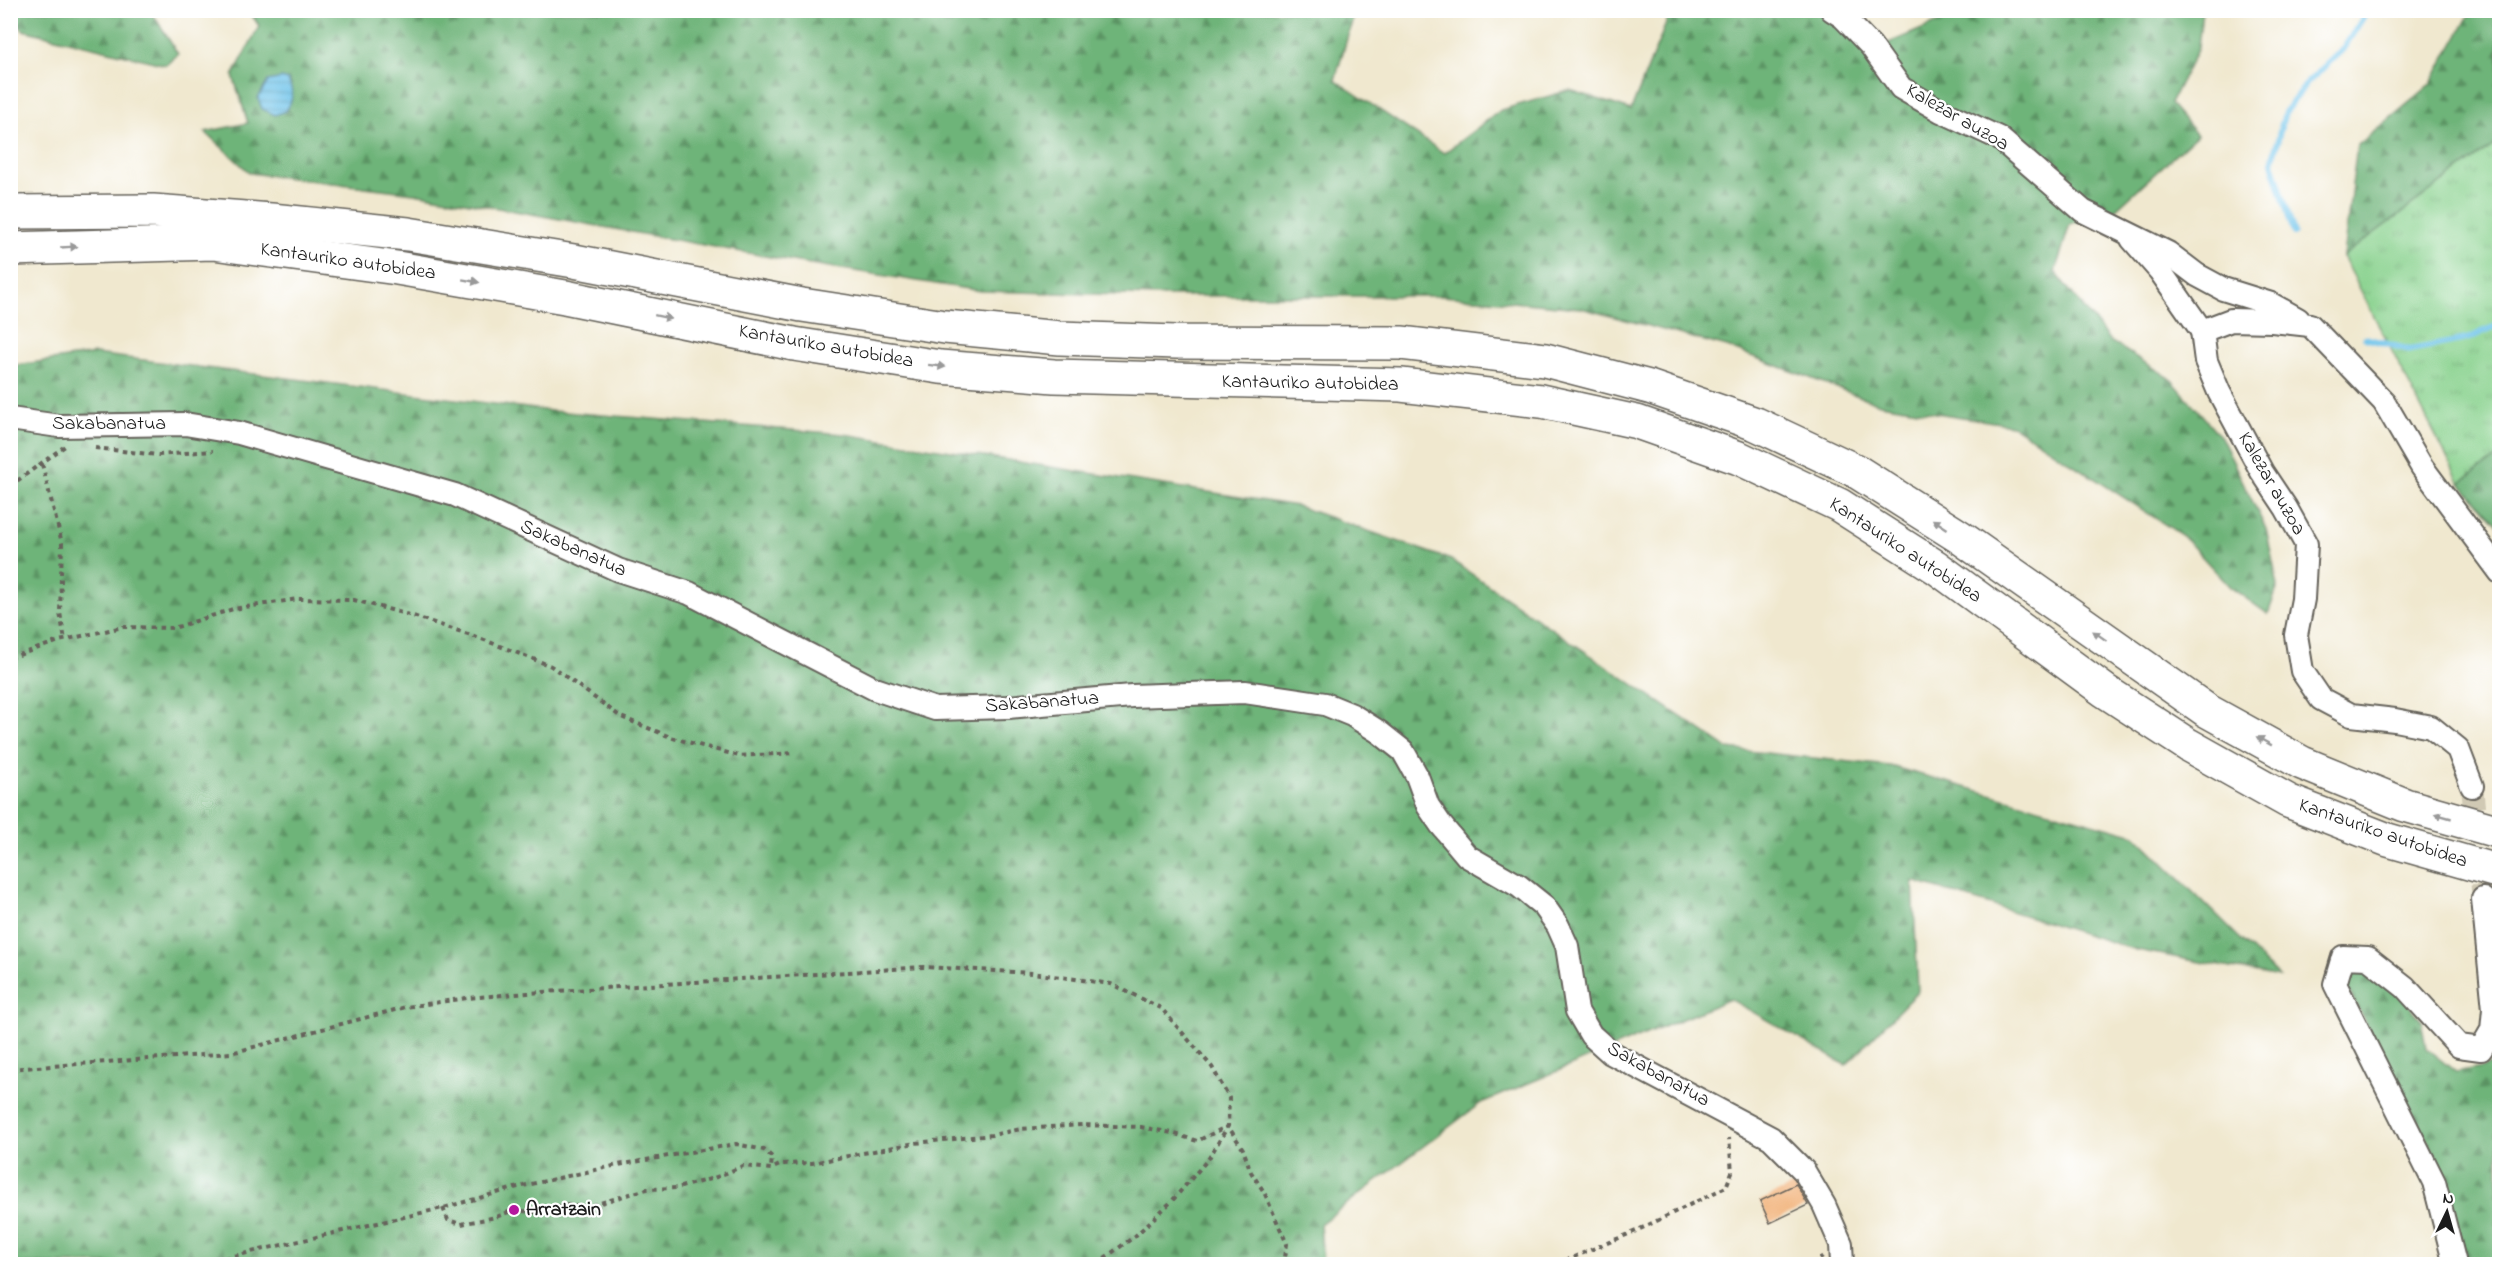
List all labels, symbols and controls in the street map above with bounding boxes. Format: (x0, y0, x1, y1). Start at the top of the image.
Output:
street label: Kalezar auzoa (1900, 77, 2014, 159)
street label: Kantauriko autobidea (258, 235, 438, 289)
one-way arrow (59, 242, 78, 251)
one-way arrow (462, 276, 481, 285)
one-way arrow (653, 313, 672, 322)
street label: Kantauriko autobidea (736, 317, 916, 377)
one-way arrow (928, 361, 947, 371)
street label: Kantauriko autobidea (1221, 368, 1399, 400)
street label: Sakabanatua (52, 410, 166, 439)
street label: Kalezar auzoa (2230, 427, 2312, 541)
street label: Kantauriko autobidea (1823, 491, 1987, 611)
street label: Sakabanatua (515, 513, 631, 585)
one-way arrow (1932, 519, 1948, 530)
one-way arrow (2092, 630, 2108, 642)
street label: Sakabanatua (984, 685, 1100, 721)
one-way arrow (2255, 736, 2272, 746)
street label: Kantauriko autobidea (2295, 791, 2471, 877)
one-way arrow (2434, 811, 2452, 820)
street label: Sakabanatua (1601, 1035, 1715, 1115)
north arrow (2417, 1182, 2477, 1242)
text: N (2442, 1187, 2455, 1211)
place label: Arratzain (526, 1196, 601, 1225)
marker: Arratzain (507, 1203, 521, 1217)

